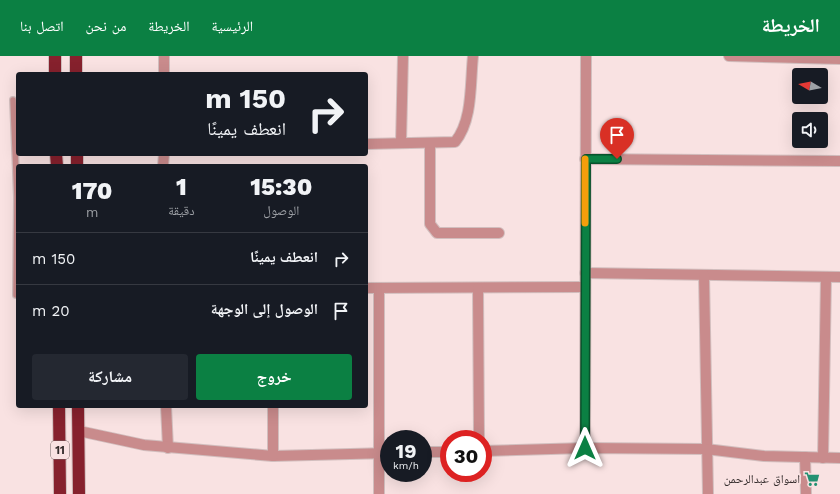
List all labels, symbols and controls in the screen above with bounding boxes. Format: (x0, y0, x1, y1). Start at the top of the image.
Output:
text: الخريطة (762, 14, 820, 37)
text: اتصل بنا (20, 18, 64, 34)
text: من نحن (86, 18, 126, 34)
text: الخريطة (148, 18, 190, 34)
text: الرئيسية (212, 18, 253, 34)
north arrow (792, 68, 828, 104)
map controls (792, 68, 828, 148)
text: 150 m (205, 82, 286, 115)
icon: right (300, 88, 352, 140)
button: sound (792, 112, 828, 148)
text: انعطف يمينًا (207, 118, 286, 139)
pin (600, 118, 634, 159)
icon: arrive (606, 124, 628, 146)
text: 1 (176, 173, 187, 201)
text: 15:30 (250, 173, 312, 201)
text: 170 (72, 177, 112, 205)
text: دقيقة (168, 203, 195, 218)
text: الوصول (263, 203, 299, 218)
text: m (86, 205, 98, 220)
text: انعطف يمينًا (250, 248, 318, 266)
icon: right (330, 248, 352, 270)
text: 150 m (32, 250, 75, 268)
text: الوصول إلى الوجهة (211, 300, 318, 318)
icon: arrive (330, 300, 352, 322)
text: 20 m (32, 302, 70, 320)
button: مشاركة (32, 354, 188, 400)
button: خروج (196, 354, 352, 400)
position arrow (564, 427, 606, 469)
speed limit sign: 30 (440, 430, 492, 482)
text: 19 (396, 439, 416, 463)
road number: 11 (51, 441, 69, 459)
text: km/h (393, 460, 419, 471)
supermarket icon: اسواق عبدالرحمن (803, 470, 821, 488)
place label: اسواق عبدالرحمن (724, 472, 800, 486)

